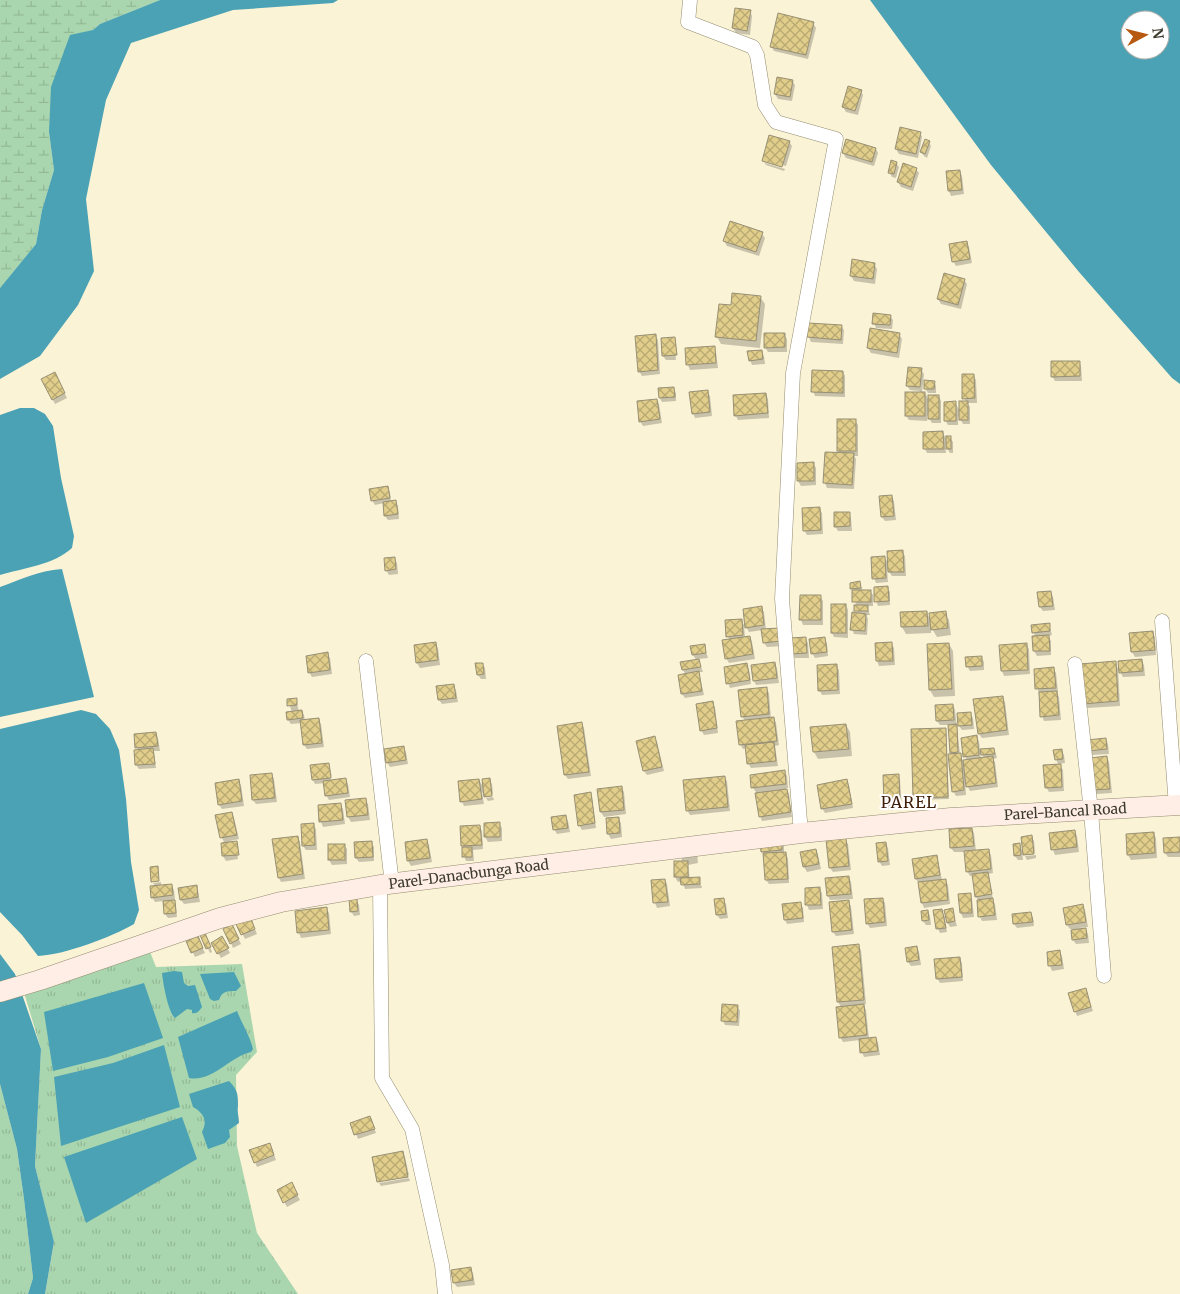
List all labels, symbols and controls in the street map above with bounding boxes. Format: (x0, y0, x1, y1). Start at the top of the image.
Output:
north arrow (1120, 10, 1170, 60)
text: N (1148, 27, 1168, 40)
district label: PAREL (881, 792, 937, 812)
street label: Parel-Bancal Road (1003, 799, 1128, 824)
street label: Parel-Danacbunga Road (387, 855, 550, 893)

